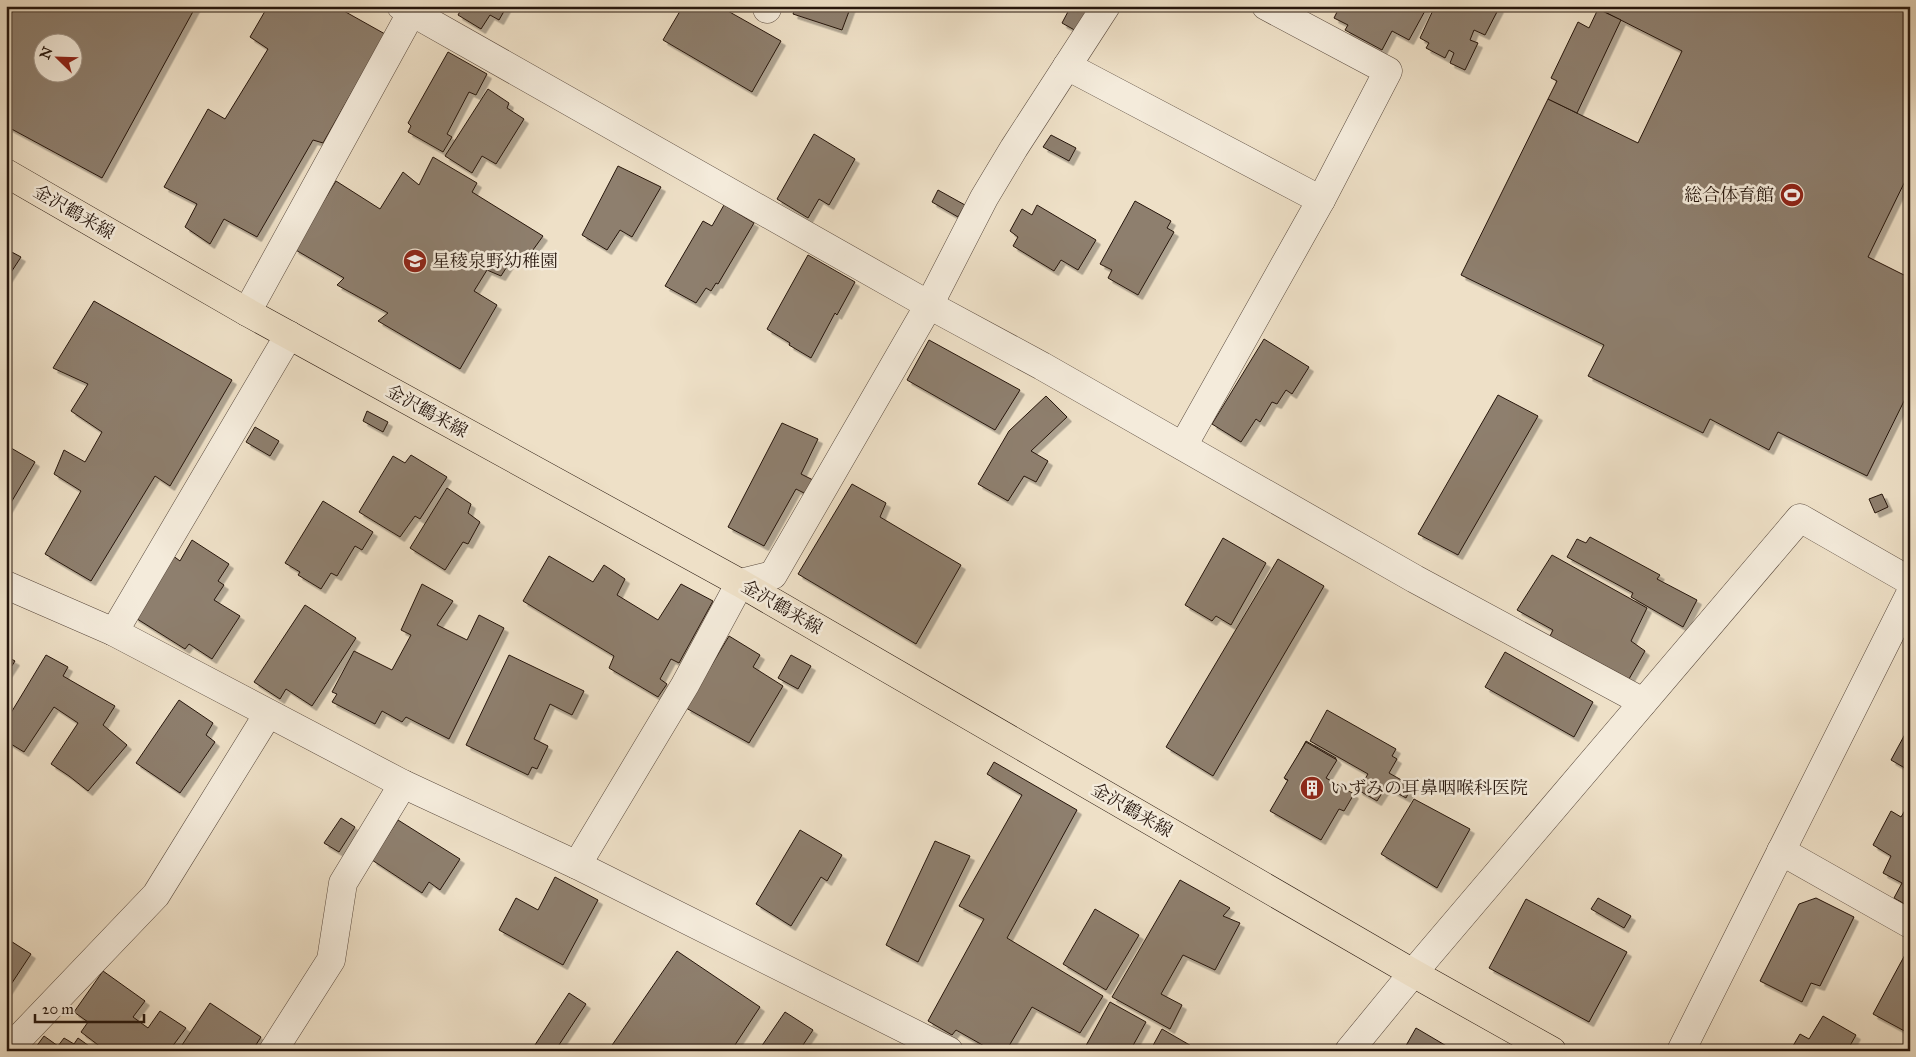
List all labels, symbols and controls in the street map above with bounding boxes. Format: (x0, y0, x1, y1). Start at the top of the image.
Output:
north arrow (32, 32, 82, 82)
text: N (36, 44, 57, 62)
street label: 金沢鶴来線 (30, 180, 118, 244)
sports icon: 総合体育館 (1779, 182, 1805, 208)
place label: 総合体育館 (1684, 184, 1774, 206)
school or university icon: 星稜泉野幼稚園 (402, 248, 428, 274)
place label: 星稜泉野幼稚園 (432, 250, 558, 272)
street label: 金沢鶴来線 (382, 380, 472, 442)
street label: 金沢鶴来線 (738, 575, 826, 639)
building icon: いずみの耳鼻咽喉科医院 (1299, 775, 1325, 801)
place label: いずみの耳鼻咽喉科医院 (1330, 777, 1528, 799)
street label: 金沢鶴来線 (1088, 778, 1176, 842)
scale bar (35, 992, 144, 1024)
text: 20 m (42, 1000, 74, 1018)

